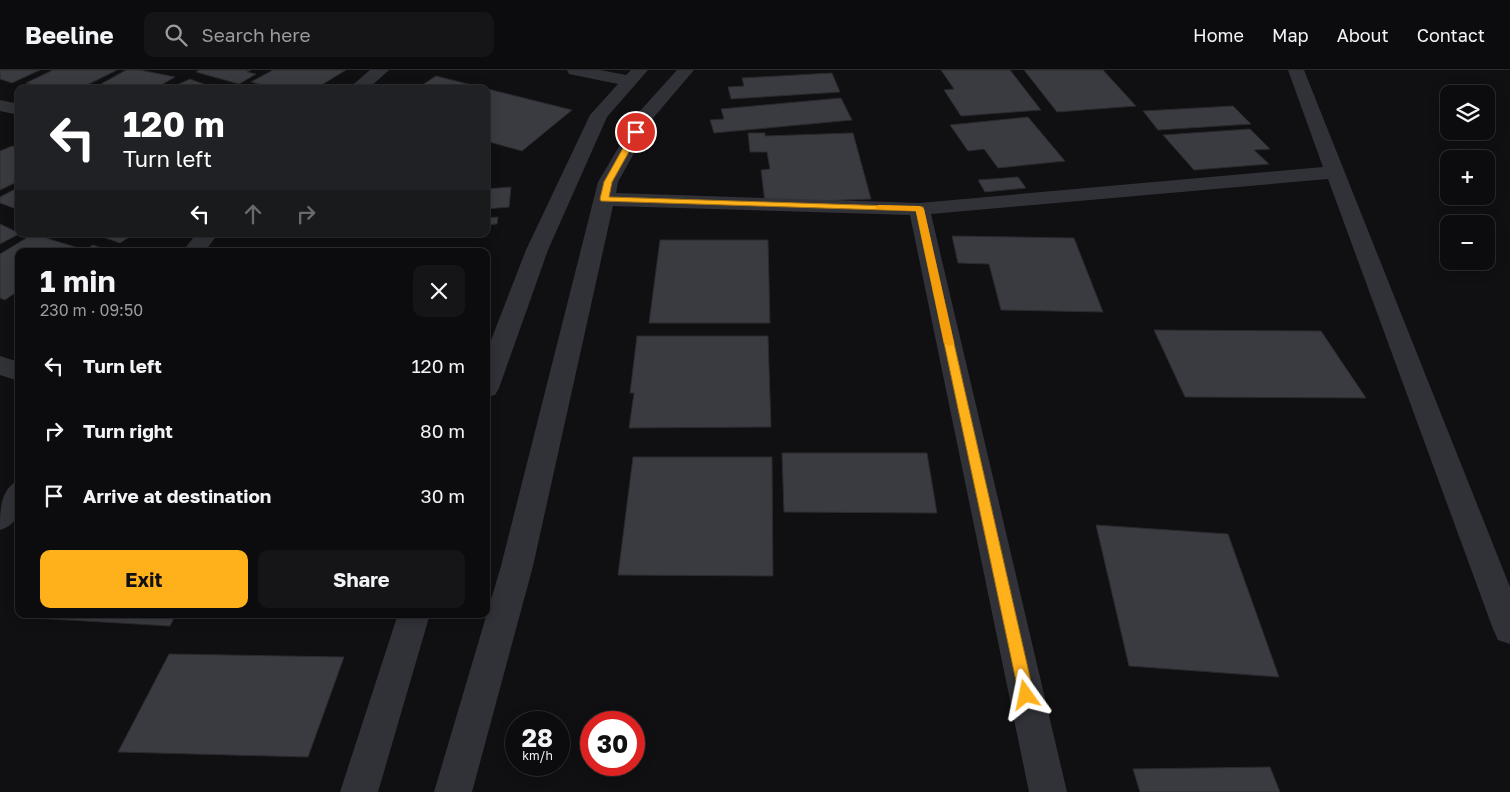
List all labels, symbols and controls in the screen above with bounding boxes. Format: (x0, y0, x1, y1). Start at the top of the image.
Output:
search box (144, 12, 494, 57)
text: Beeline (25, 20, 114, 49)
icon: search (162, 21, 190, 49)
text: Search here (202, 23, 310, 46)
text: Home (1193, 24, 1244, 46)
text: Map (1272, 24, 1309, 46)
text: About (1337, 24, 1389, 46)
text: Contact (1417, 24, 1485, 46)
map controls (1440, 85, 1495, 270)
button: layers (1440, 85, 1495, 140)
text: 120 m (123, 103, 225, 145)
icon: left (40, 105, 105, 170)
pin (615, 111, 657, 153)
icon: arrive (622, 118, 650, 146)
text: Turn left (123, 145, 212, 172)
button: + (1440, 150, 1495, 205)
icon: left (186, 200, 214, 228)
icon: ahead (239, 200, 267, 228)
icon: right (292, 200, 320, 228)
button: − (1440, 215, 1495, 270)
text: 1 min (40, 263, 116, 299)
button: close (413, 265, 465, 317)
text: 230 m · 09:50 (40, 300, 143, 320)
icon: left (40, 352, 68, 380)
text: Turn left (83, 354, 162, 377)
text: 120 m (411, 354, 465, 377)
icon: right (40, 417, 68, 445)
text: Turn right (83, 419, 173, 442)
text: 80 m (420, 419, 465, 442)
icon: arrive (40, 482, 68, 510)
text: Arrive at destination (83, 484, 271, 507)
text: 30 m (421, 484, 465, 507)
button: Exit (40, 550, 248, 608)
button: Share (258, 550, 465, 608)
position arrow (999, 668, 1051, 720)
speed limit sign: 30 (580, 711, 645, 776)
text: 28 (522, 722, 553, 753)
text: km/h (522, 748, 553, 763)

